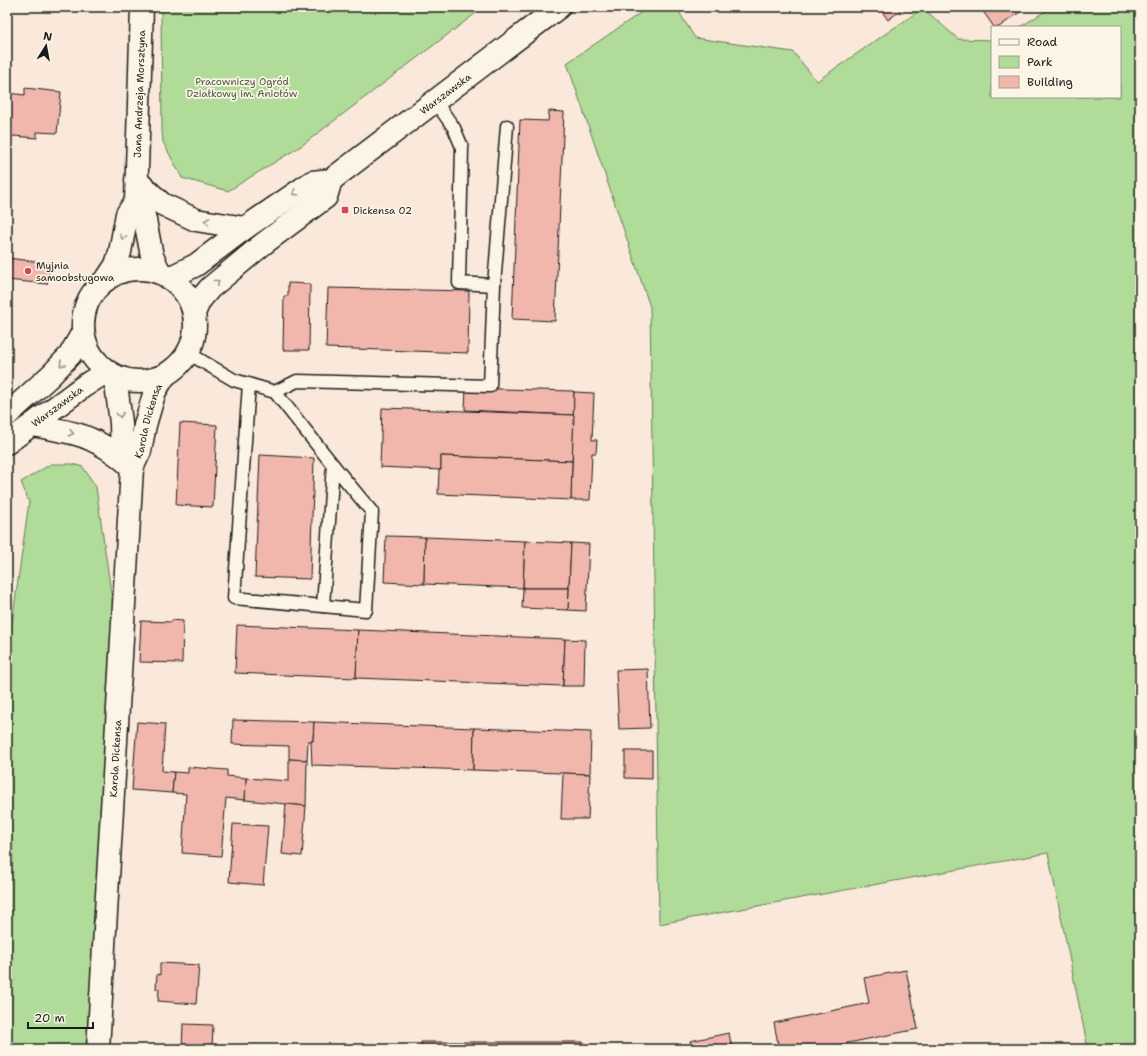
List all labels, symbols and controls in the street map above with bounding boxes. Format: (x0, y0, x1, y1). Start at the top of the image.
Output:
north arrow (26, 26, 66, 66)
legend (991, 26, 1121, 98)
text: N (42, 28, 54, 45)
street label: Jana Andrzeja Morsztyna (131, 29, 148, 158)
text: Road (1027, 34, 1058, 50)
text: Park (1027, 54, 1053, 70)
street label: Warszawska (417, 70, 474, 117)
text: Building (1027, 74, 1073, 90)
park label: Pracowniczy Ogród Działkowy im. Aniołów (187, 75, 298, 100)
one-way arrow (292, 188, 299, 196)
place label: Dickensa 02 (353, 204, 412, 217)
marker: Dickensa 02 (340, 205, 350, 215)
one-way arrow (203, 217, 210, 226)
one-way arrow (119, 234, 128, 240)
place label: Myjnia samoobsługowa (36, 259, 115, 284)
marker: Myjnia samoobsługowa (23, 266, 33, 276)
one-way arrow (213, 280, 220, 287)
one-way arrow (59, 359, 66, 367)
street label: Karola Dickensa (131, 380, 166, 461)
street label: Warszawska (29, 383, 86, 430)
one-way arrow (115, 412, 124, 418)
one-way arrow (68, 428, 74, 436)
street label: Karola Dickensa (107, 719, 124, 798)
scale bar (28, 1004, 93, 1030)
text: 20 m (34, 1010, 65, 1026)

